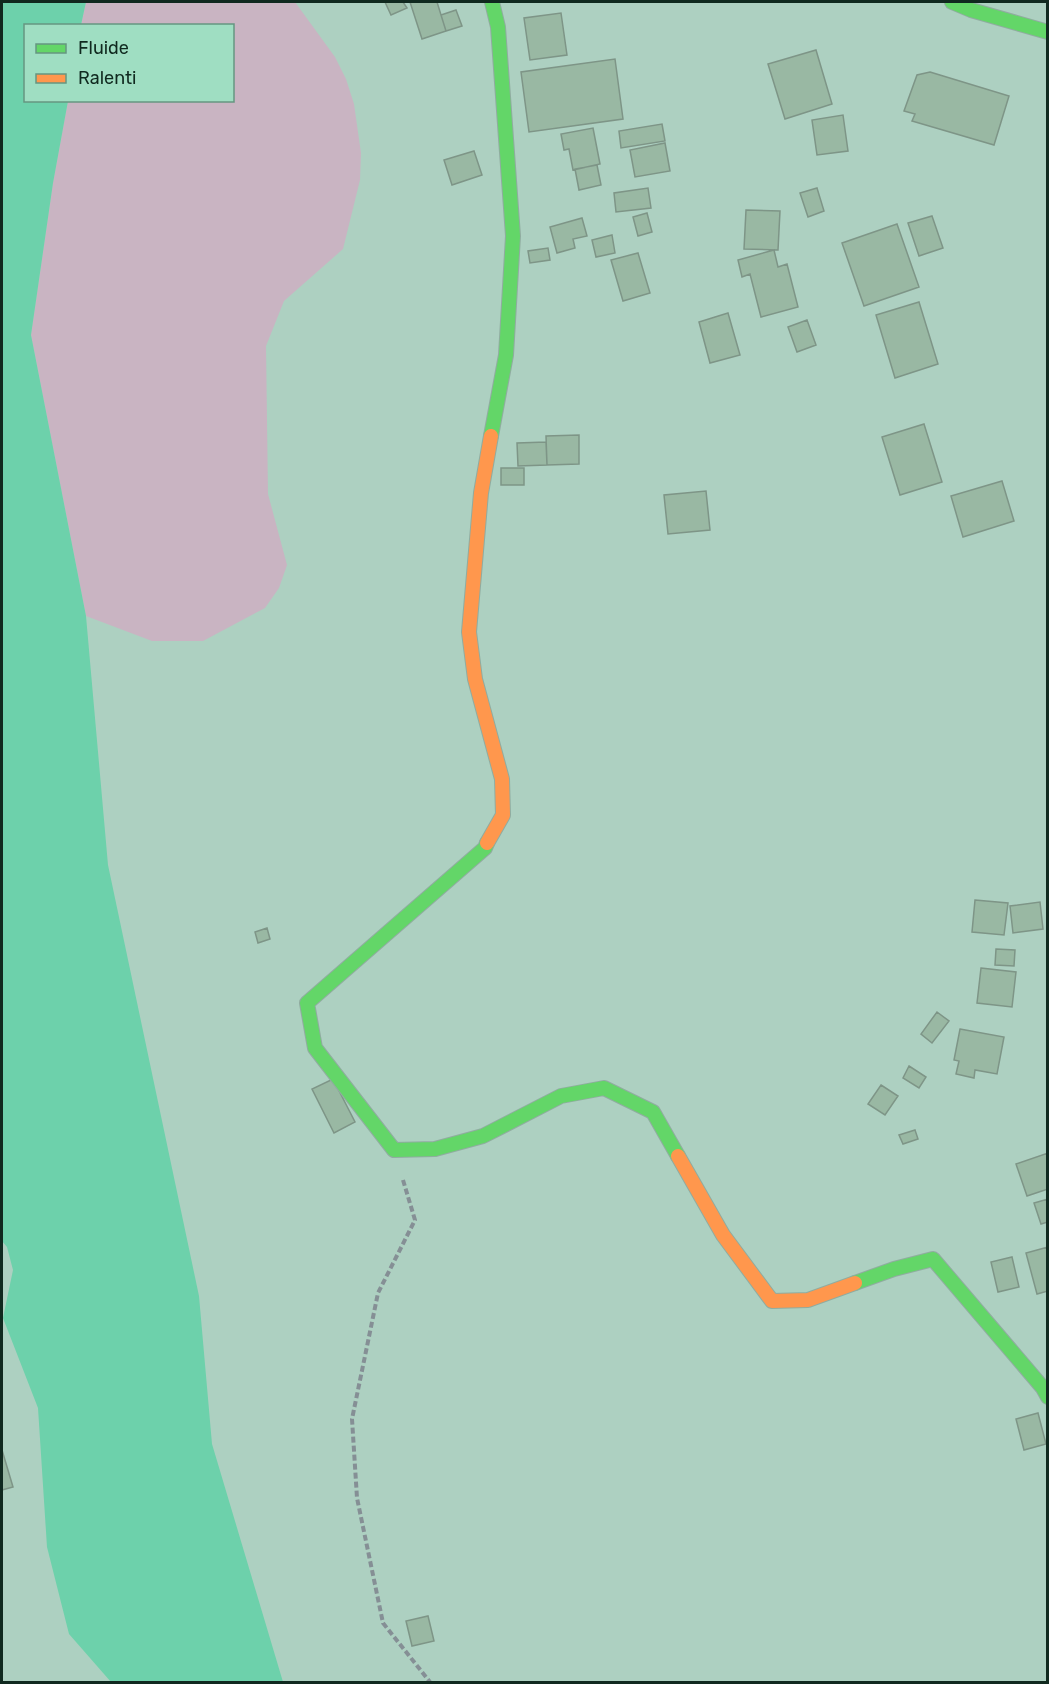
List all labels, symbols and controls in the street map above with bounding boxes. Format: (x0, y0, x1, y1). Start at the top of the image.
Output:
legend (24, 24, 234, 102)
text: Fluide (78, 37, 129, 59)
text: Ralenti (78, 67, 136, 89)

